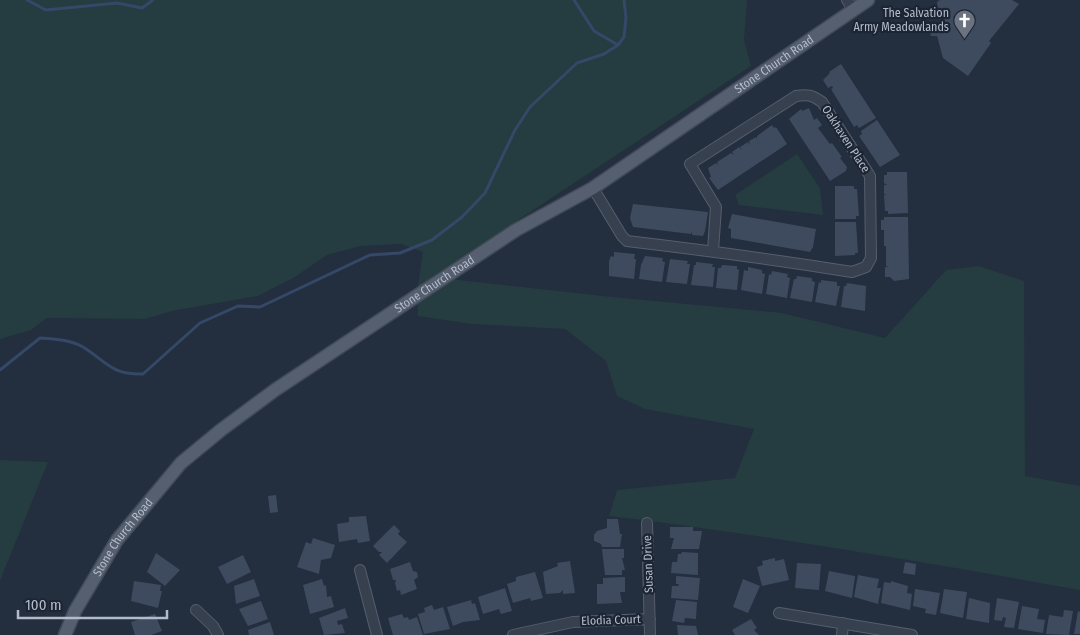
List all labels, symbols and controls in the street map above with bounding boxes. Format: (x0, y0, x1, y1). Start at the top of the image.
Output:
place label: The Salvation Army Meadowlands (853, 6, 949, 34)
church icon: The Salvation Army Meadowlands (953, 8, 977, 39)
street label: Stone Church Road (732, 32, 816, 96)
street label: Oakhaven Place (819, 103, 873, 175)
street label: Stone Church Road (392, 253, 477, 316)
street label: Stone Church Road (90, 496, 156, 579)
street label: Susan Drive (640, 535, 656, 593)
scale bar (18, 588, 166, 620)
text: 100 m (25, 596, 62, 614)
street label: Elodia Court (581, 612, 641, 628)

